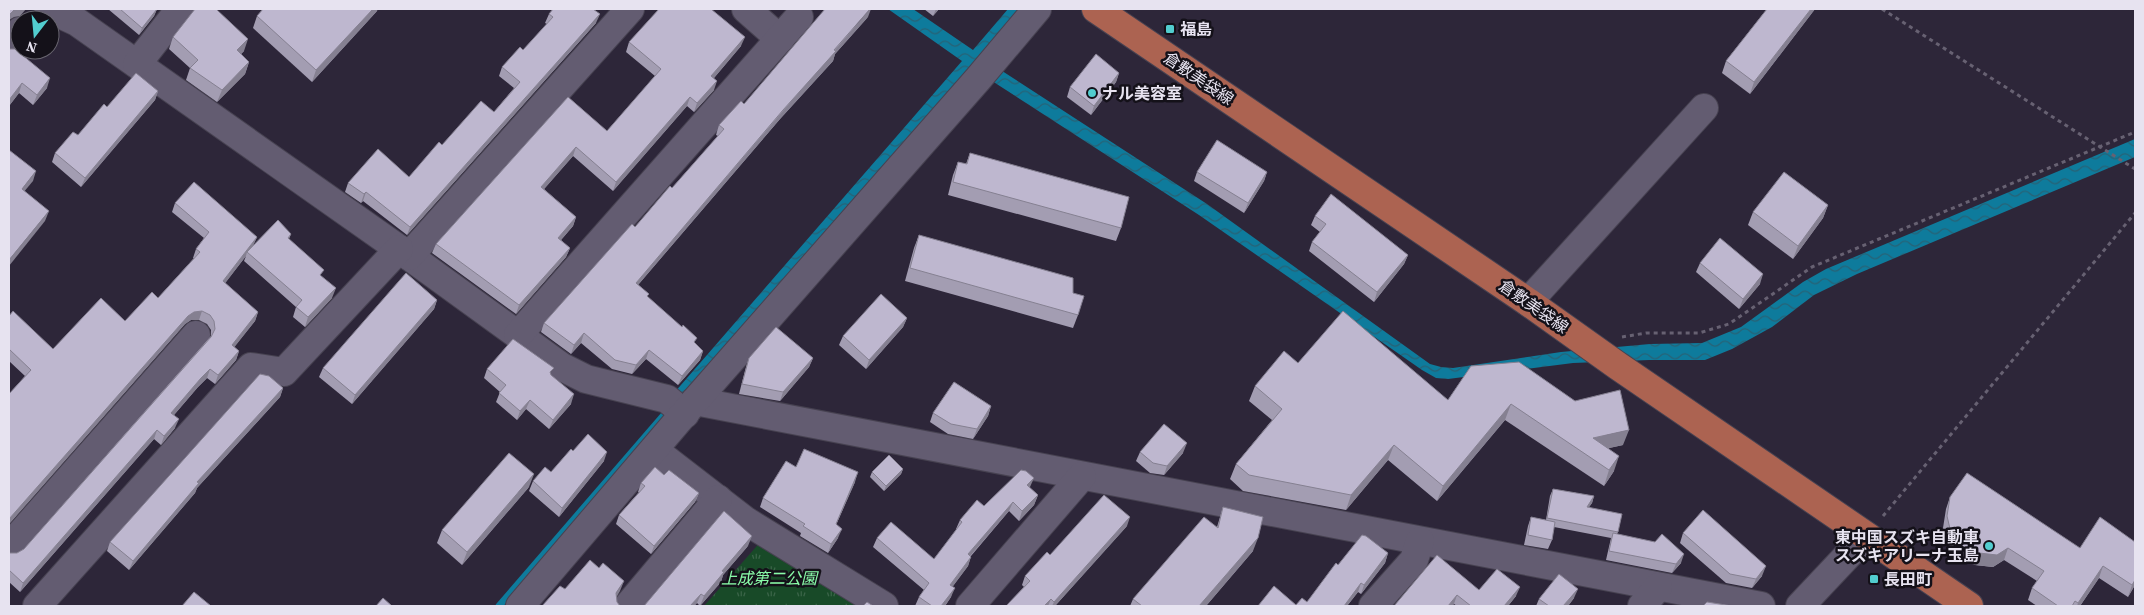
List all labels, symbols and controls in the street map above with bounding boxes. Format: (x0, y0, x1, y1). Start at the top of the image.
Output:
north arrow (10, 10, 60, 60)
place label: 福島 (1180, 18, 1212, 40)
marker: 福島 (1164, 23, 1176, 35)
text: N (24, 36, 39, 59)
street label: 倉敷美袋線 (1160, 47, 1238, 109)
place label: ナル美容室 (1102, 82, 1182, 104)
marker: ナル美容室 (1086, 87, 1098, 99)
street label: 倉敷美袋線 (1495, 274, 1573, 338)
place label: 東中国スズキ自動車 スズキアリーナ玉島 (1835, 526, 1979, 566)
marker: 東中国スズキ自動車 スズキアリーナ玉島 (1983, 540, 1995, 552)
park label: 上成第二公園 (721, 567, 819, 589)
place label: 長田町 (1884, 568, 1932, 590)
marker: 長田町 (1868, 573, 1880, 585)

